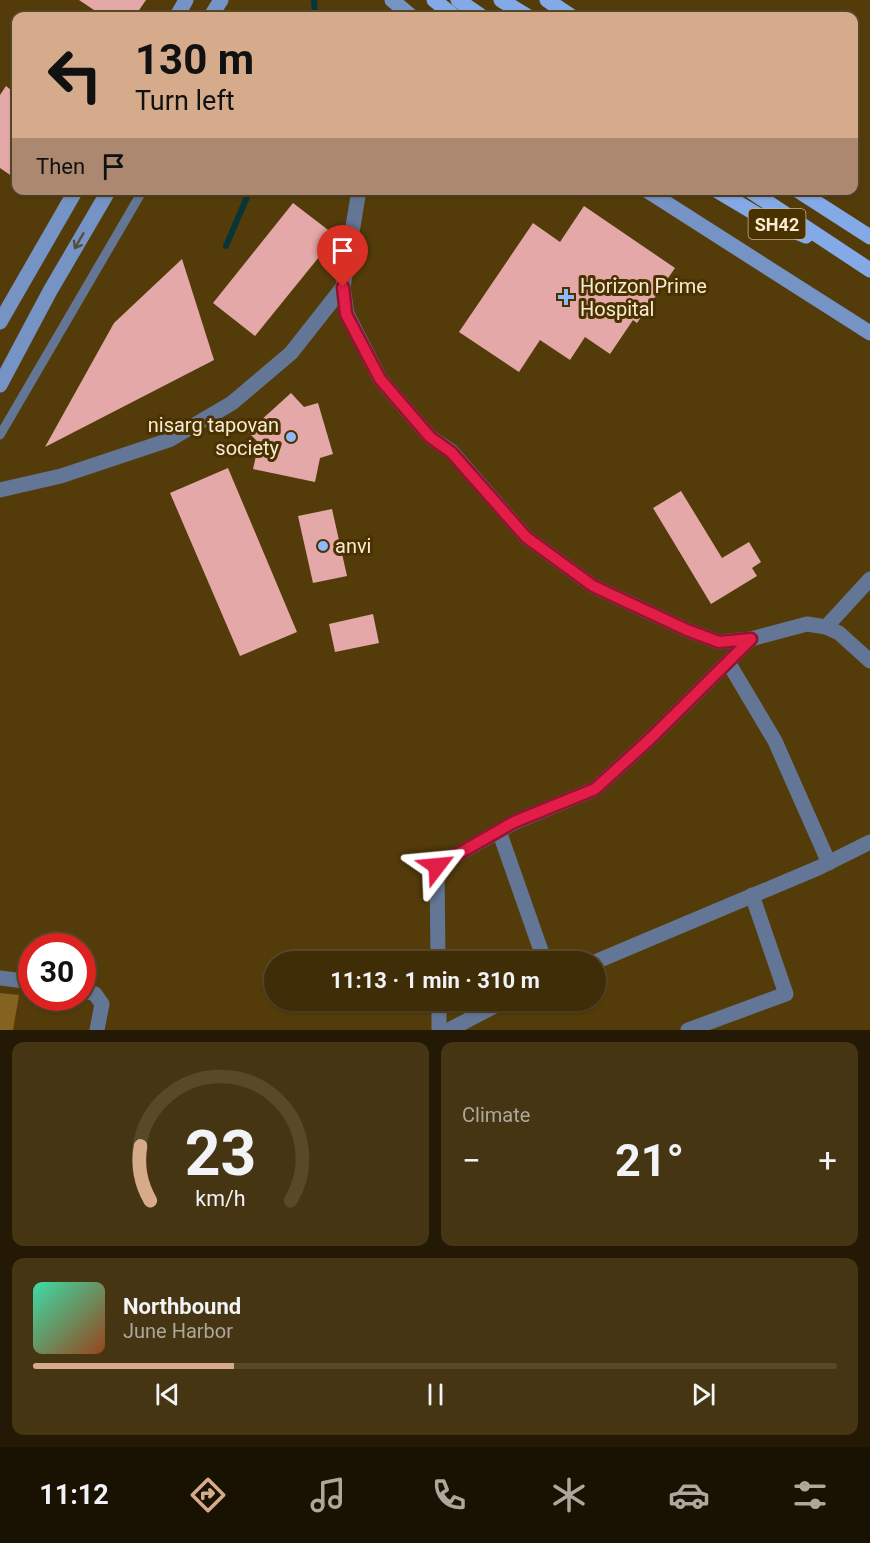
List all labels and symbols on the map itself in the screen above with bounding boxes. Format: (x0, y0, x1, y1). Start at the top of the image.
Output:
road number: SH42 (748, 209, 806, 239)
pin (317, 225, 368, 287)
one-way arrow (73, 232, 85, 249)
place label: Horizon Prime Hospital (580, 274, 707, 321)
marker: Horizon Prime Hospital (557, 288, 575, 306)
place label: nisarg tapovan society (148, 413, 280, 460)
marker: nisarg tapovan society (284, 430, 298, 444)
place label: anvi (335, 534, 371, 558)
marker: anvi (316, 539, 330, 553)
position arrow (405, 834, 469, 898)
speed limit sign: 30 (18, 933, 96, 1011)

